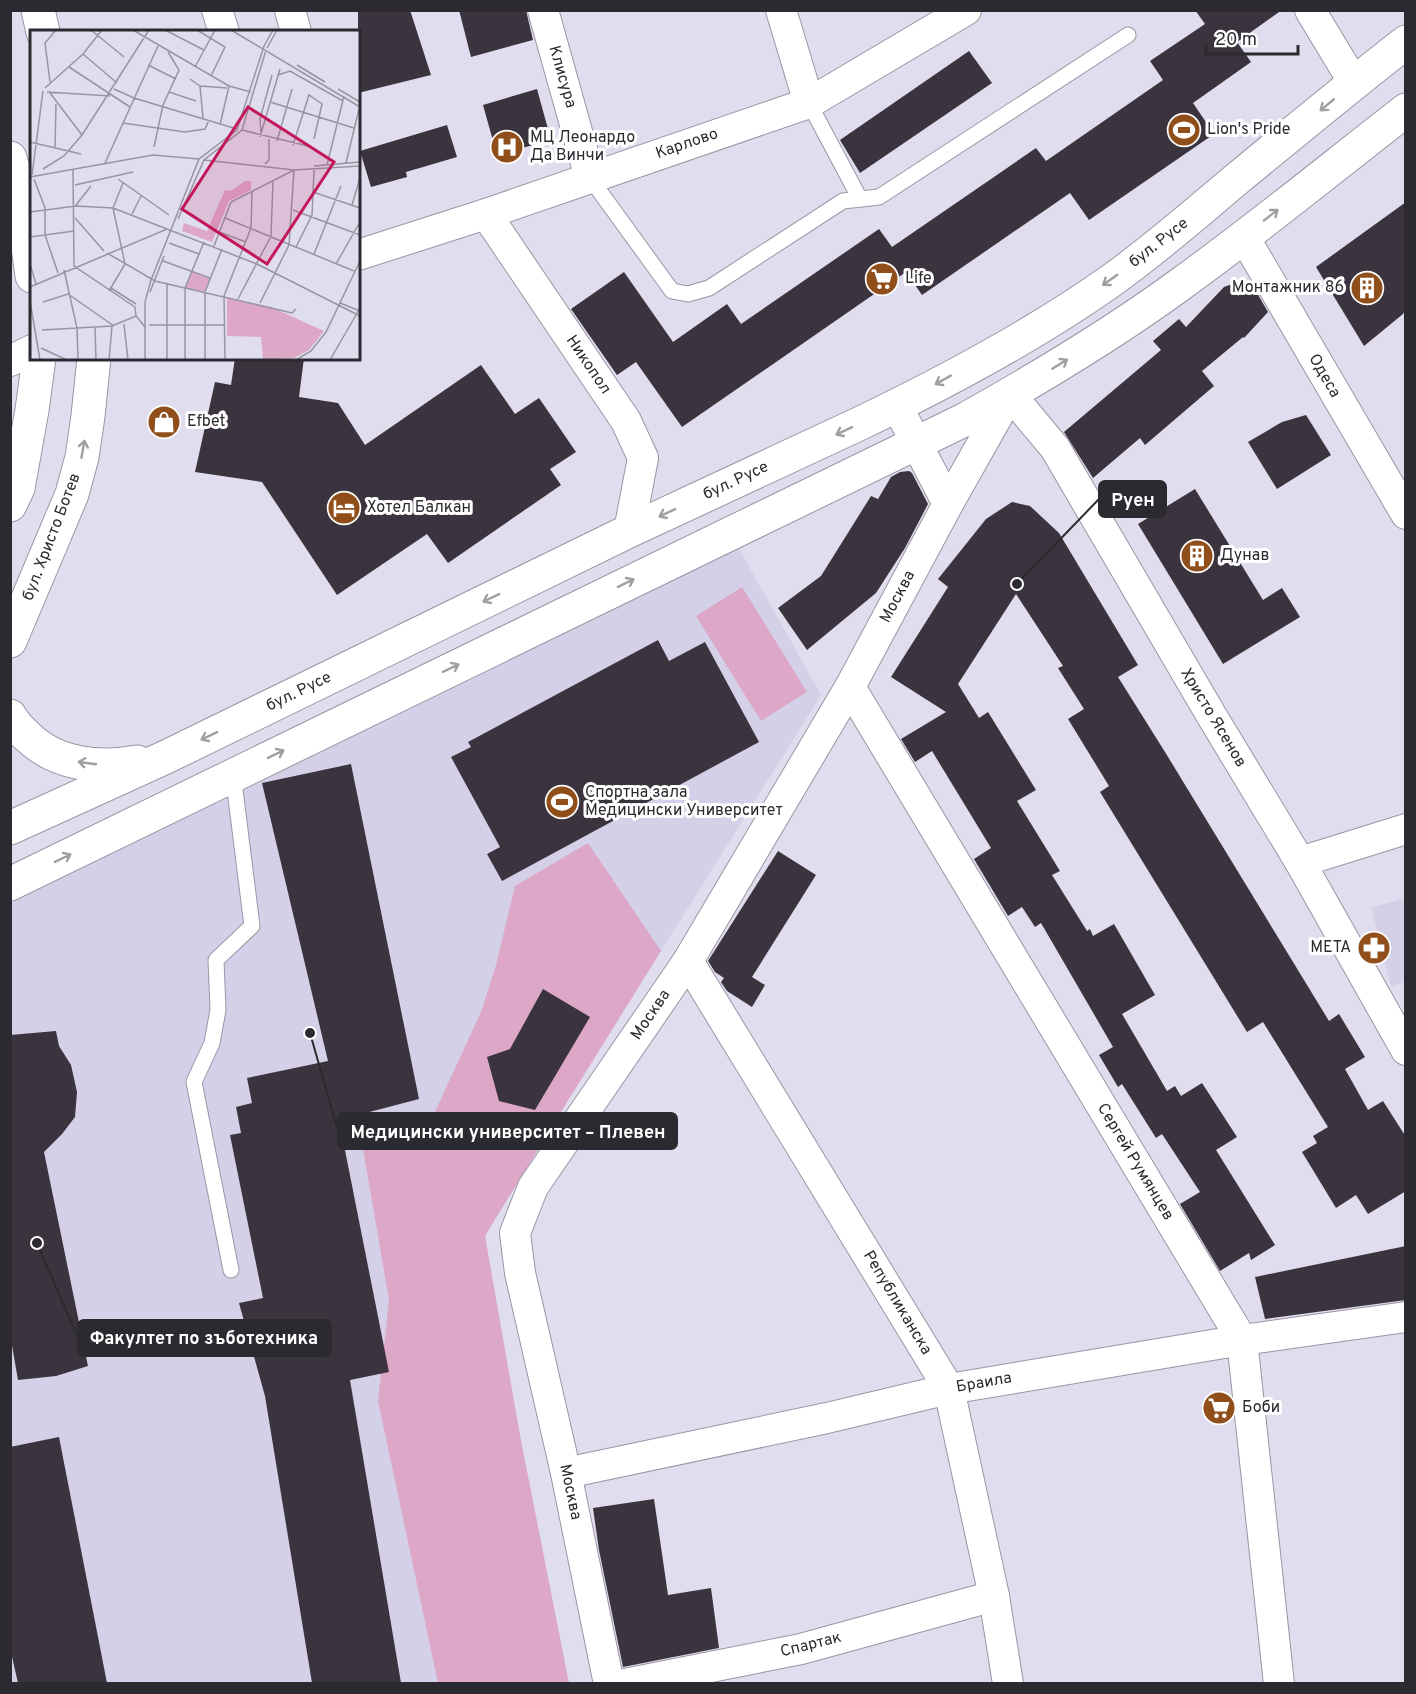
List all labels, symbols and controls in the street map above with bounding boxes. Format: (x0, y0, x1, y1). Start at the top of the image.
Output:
scale bar (1206, 18, 1298, 56)
text: 20 m (1215, 29, 1257, 52)
inset map (30, 30, 360, 360)
street label: Клисура (544, 43, 580, 111)
one-way arrow (1319, 98, 1335, 111)
sports icon: Lion's Pride (1166, 112, 1202, 148)
place label: Lion's Pride (1207, 120, 1290, 140)
street label: Карлово (653, 124, 721, 164)
place label: МЦ Леонардо Да Винчи (530, 128, 635, 166)
hospital icon: МЦ Леонардо Да Винчи (489, 129, 525, 165)
one-way arrow (1263, 209, 1279, 222)
street label: бул. Русе (1125, 214, 1193, 272)
supermarket icon: Life (864, 261, 900, 297)
place label: Life (905, 269, 932, 289)
building icon: Монтажник 86 (1349, 270, 1385, 306)
one-way arrow (1103, 274, 1119, 286)
place label: Монтажник 86 (1232, 278, 1344, 298)
street label: Никопол (561, 332, 615, 398)
street label: Одеса (1303, 350, 1345, 402)
one-way arrow (1051, 357, 1068, 369)
one-way arrow (935, 374, 952, 386)
shop icon: Efbet (146, 404, 182, 440)
place label: Efbet (187, 412, 226, 432)
one-way arrow (835, 426, 853, 438)
one-way arrow (78, 440, 89, 460)
street label: бул. Русе (700, 457, 772, 505)
street label: бул. Христо Ботев (18, 470, 86, 604)
callout: Руен (1099, 481, 1166, 517)
hotel icon: Хотел Балкан (326, 490, 362, 526)
text: Руен (1111, 490, 1155, 513)
place label: Хотел Балкан (367, 498, 471, 518)
one-way arrow (658, 509, 676, 520)
building icon: Дунав (1179, 538, 1215, 574)
place label: Дунав (1220, 546, 1269, 566)
street label: Москва (876, 567, 920, 627)
one-way arrow (617, 577, 635, 588)
one-way arrow (483, 592, 501, 604)
one-way arrow (442, 662, 460, 674)
street label: Христо Ясенов (1176, 665, 1250, 771)
street label: бул. Русе (263, 668, 335, 716)
one-way arrow (201, 730, 219, 742)
one-way arrow (266, 747, 284, 759)
one-way arrow (78, 758, 97, 769)
place label: Спортна зала Медицински Университет (585, 783, 783, 821)
sports icon: Спортна зала Медицински Университет (544, 784, 580, 820)
one-way arrow (54, 852, 72, 864)
pharmacy icon: META (1356, 930, 1392, 966)
place label: META (1310, 938, 1351, 958)
street label: Москва (627, 986, 675, 1044)
street label: Сергей Румянцев (1092, 1100, 1178, 1224)
callout: Медицински университет – Плевен (338, 1113, 677, 1149)
text: Медицински университет – Плевен (350, 1122, 666, 1145)
street label: Републиканска (858, 1247, 936, 1359)
callout: Факултет по зъботехника (78, 1320, 331, 1356)
text: Факултет по зъботехника (90, 1328, 318, 1351)
street label: Браила (955, 1368, 1013, 1398)
supermarket icon: Боби (1201, 1390, 1237, 1426)
place label: Боби (1242, 1398, 1280, 1418)
street label: Москва (554, 1462, 586, 1522)
street label: Спартак (778, 1628, 844, 1662)

